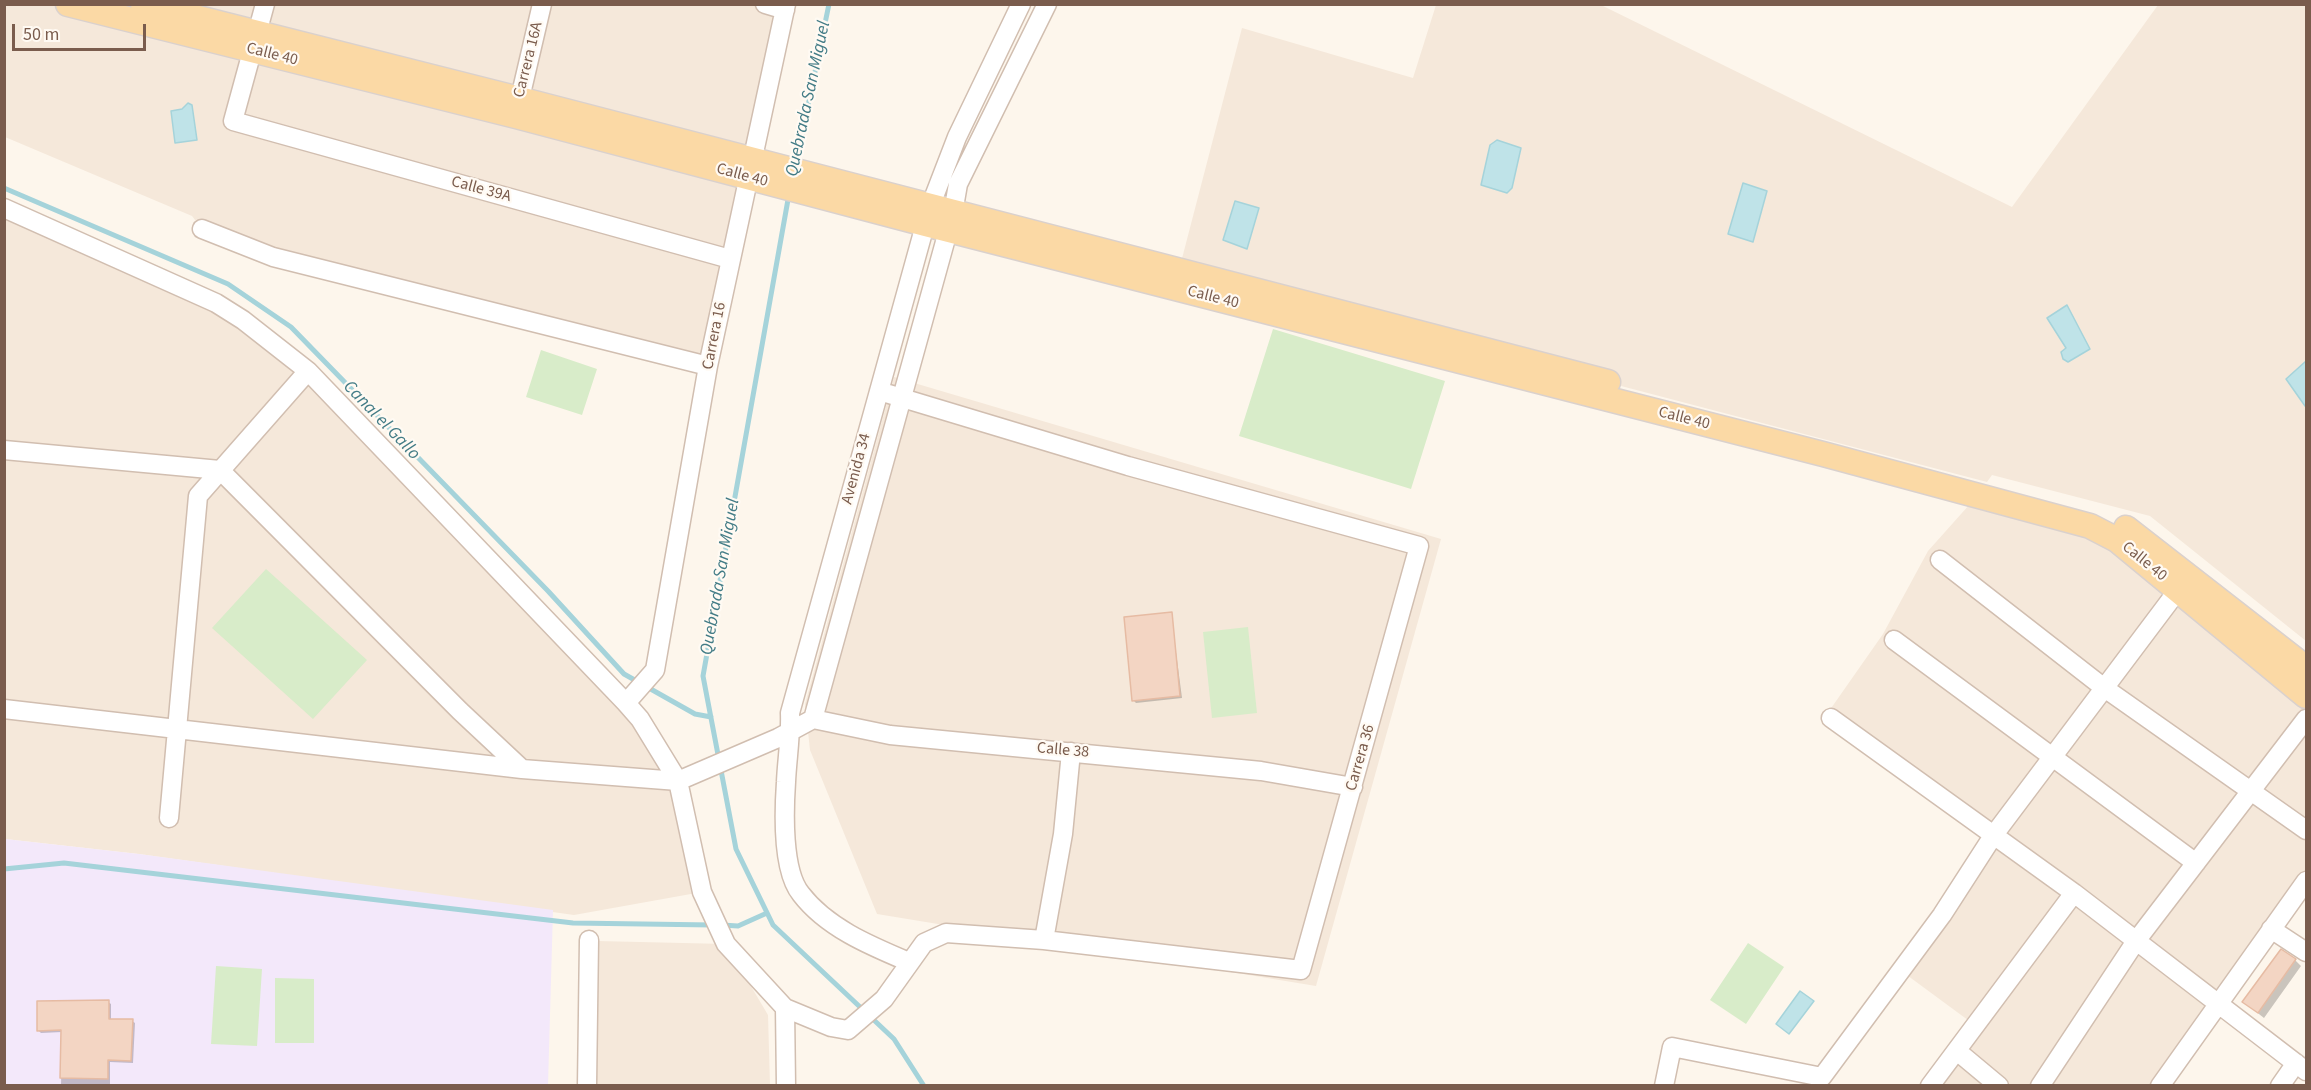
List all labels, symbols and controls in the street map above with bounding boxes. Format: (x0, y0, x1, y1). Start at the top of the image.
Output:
scale bar (15, 12, 148, 50)
water label: Quebrada San Miguel (782, 19, 836, 179)
street label: Carrera 16A (510, 20, 548, 100)
text: 50 m (23, 22, 59, 47)
street label: Calle 40 (244, 39, 300, 71)
street label: Calle 40 (714, 160, 770, 192)
street label: Calle 39A (449, 173, 513, 207)
street label: Calle 40 (1185, 282, 1241, 314)
street label: Carrera 16 (699, 301, 731, 371)
water label: Canal el Gallo (338, 377, 424, 465)
street label: Calle 40 (1656, 403, 1712, 435)
street label: Avenida 34 (838, 431, 876, 507)
water label: Quebrada San Miguel (697, 497, 745, 657)
street label: Calle 40 (2118, 538, 2170, 586)
street label: Carrera 36 (1342, 722, 1380, 794)
street label: Calle 38 (1036, 739, 1090, 763)

